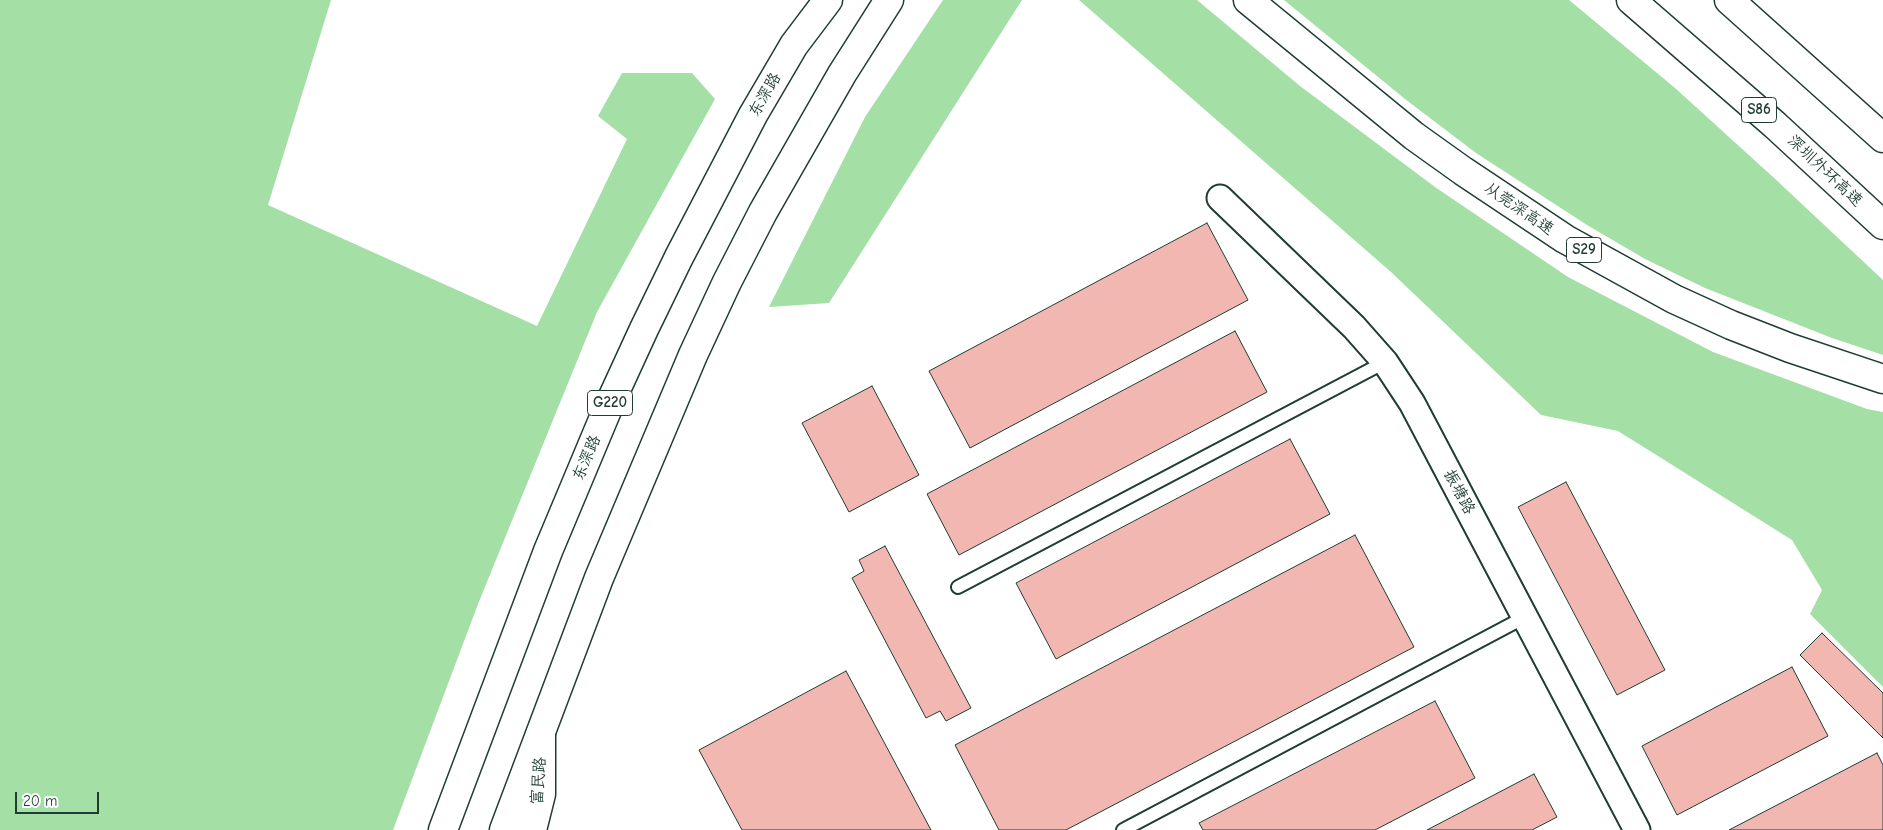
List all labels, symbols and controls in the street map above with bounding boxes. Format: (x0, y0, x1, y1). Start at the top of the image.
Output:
street label: 东深路 (745, 69, 785, 121)
road number: S86 (1742, 98, 1776, 122)
street label: 深圳外环高速 (1783, 131, 1867, 211)
street label: 从莞深高速 (1480, 179, 1558, 239)
road number: S29 (1566, 238, 1602, 262)
road number: G220 (588, 390, 632, 416)
street label: 东深路 (569, 432, 605, 484)
street label: 振塘路 (1439, 466, 1479, 518)
street label: 富民路 (528, 756, 550, 806)
scale bar (18, 782, 101, 814)
text: 20 m (23, 792, 57, 810)

